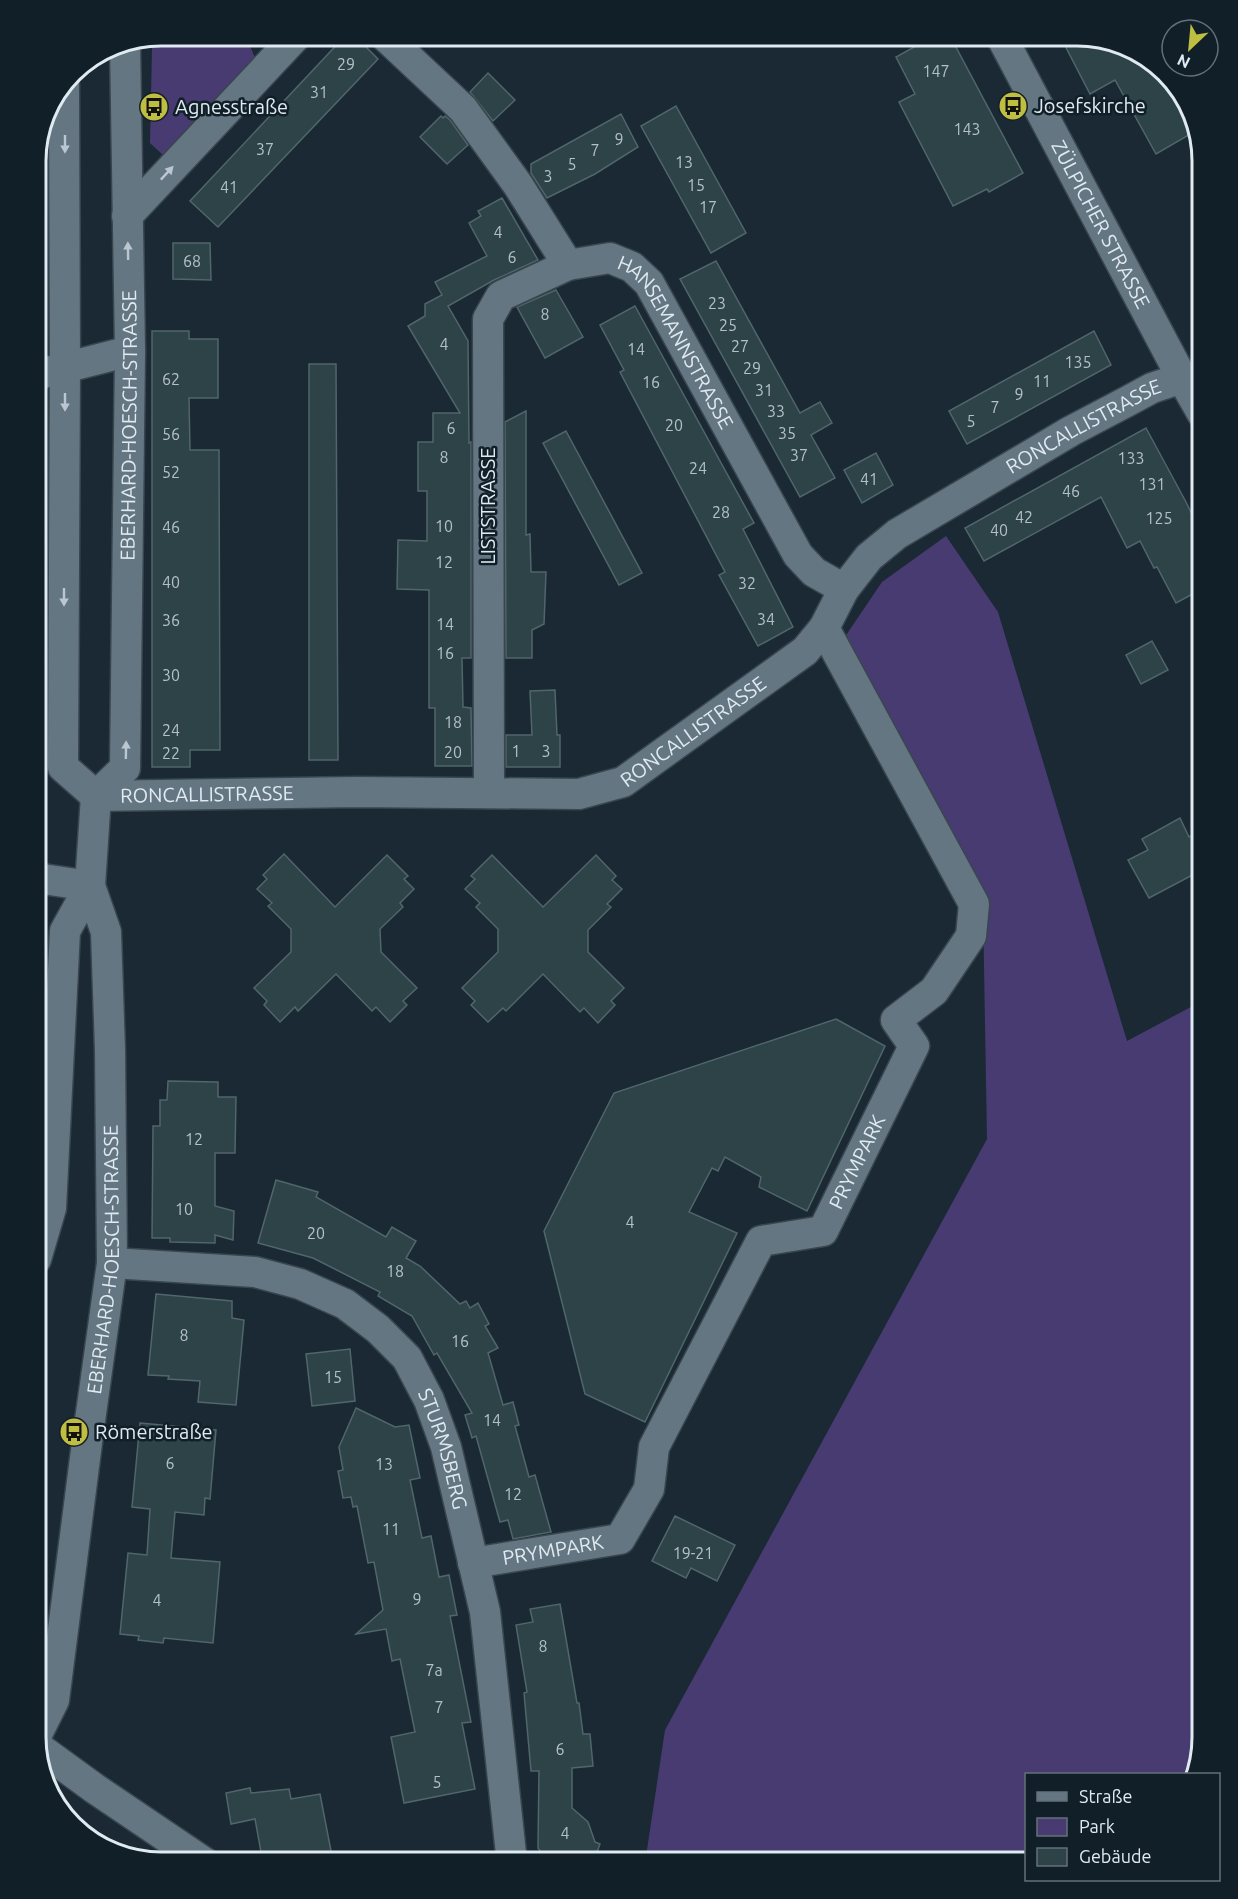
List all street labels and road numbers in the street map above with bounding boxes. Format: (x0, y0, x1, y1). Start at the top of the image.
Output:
street label: ZÜLPICHER STRASSE (1047, 136, 1155, 312)
street label: HANSEMANNSTRASSE (615, 250, 738, 432)
street label: EBERHARD-HOESCH-STRASSE (115, 290, 141, 561)
street label: RONCALLISTRASSE (1002, 374, 1164, 478)
street label: LISTSTRASSE (476, 448, 499, 564)
street label: RONCALLISTRASSE (616, 671, 770, 791)
street label: RONCALLISTRASSE (120, 781, 294, 807)
street label: PRYMPARK (824, 1111, 889, 1213)
street label: EBERHARD-HOESCH-STRASSE (82, 1125, 123, 1396)
street label: STURMSBERG (414, 1384, 472, 1511)
street label: PRYMPARK (501, 1530, 605, 1569)

